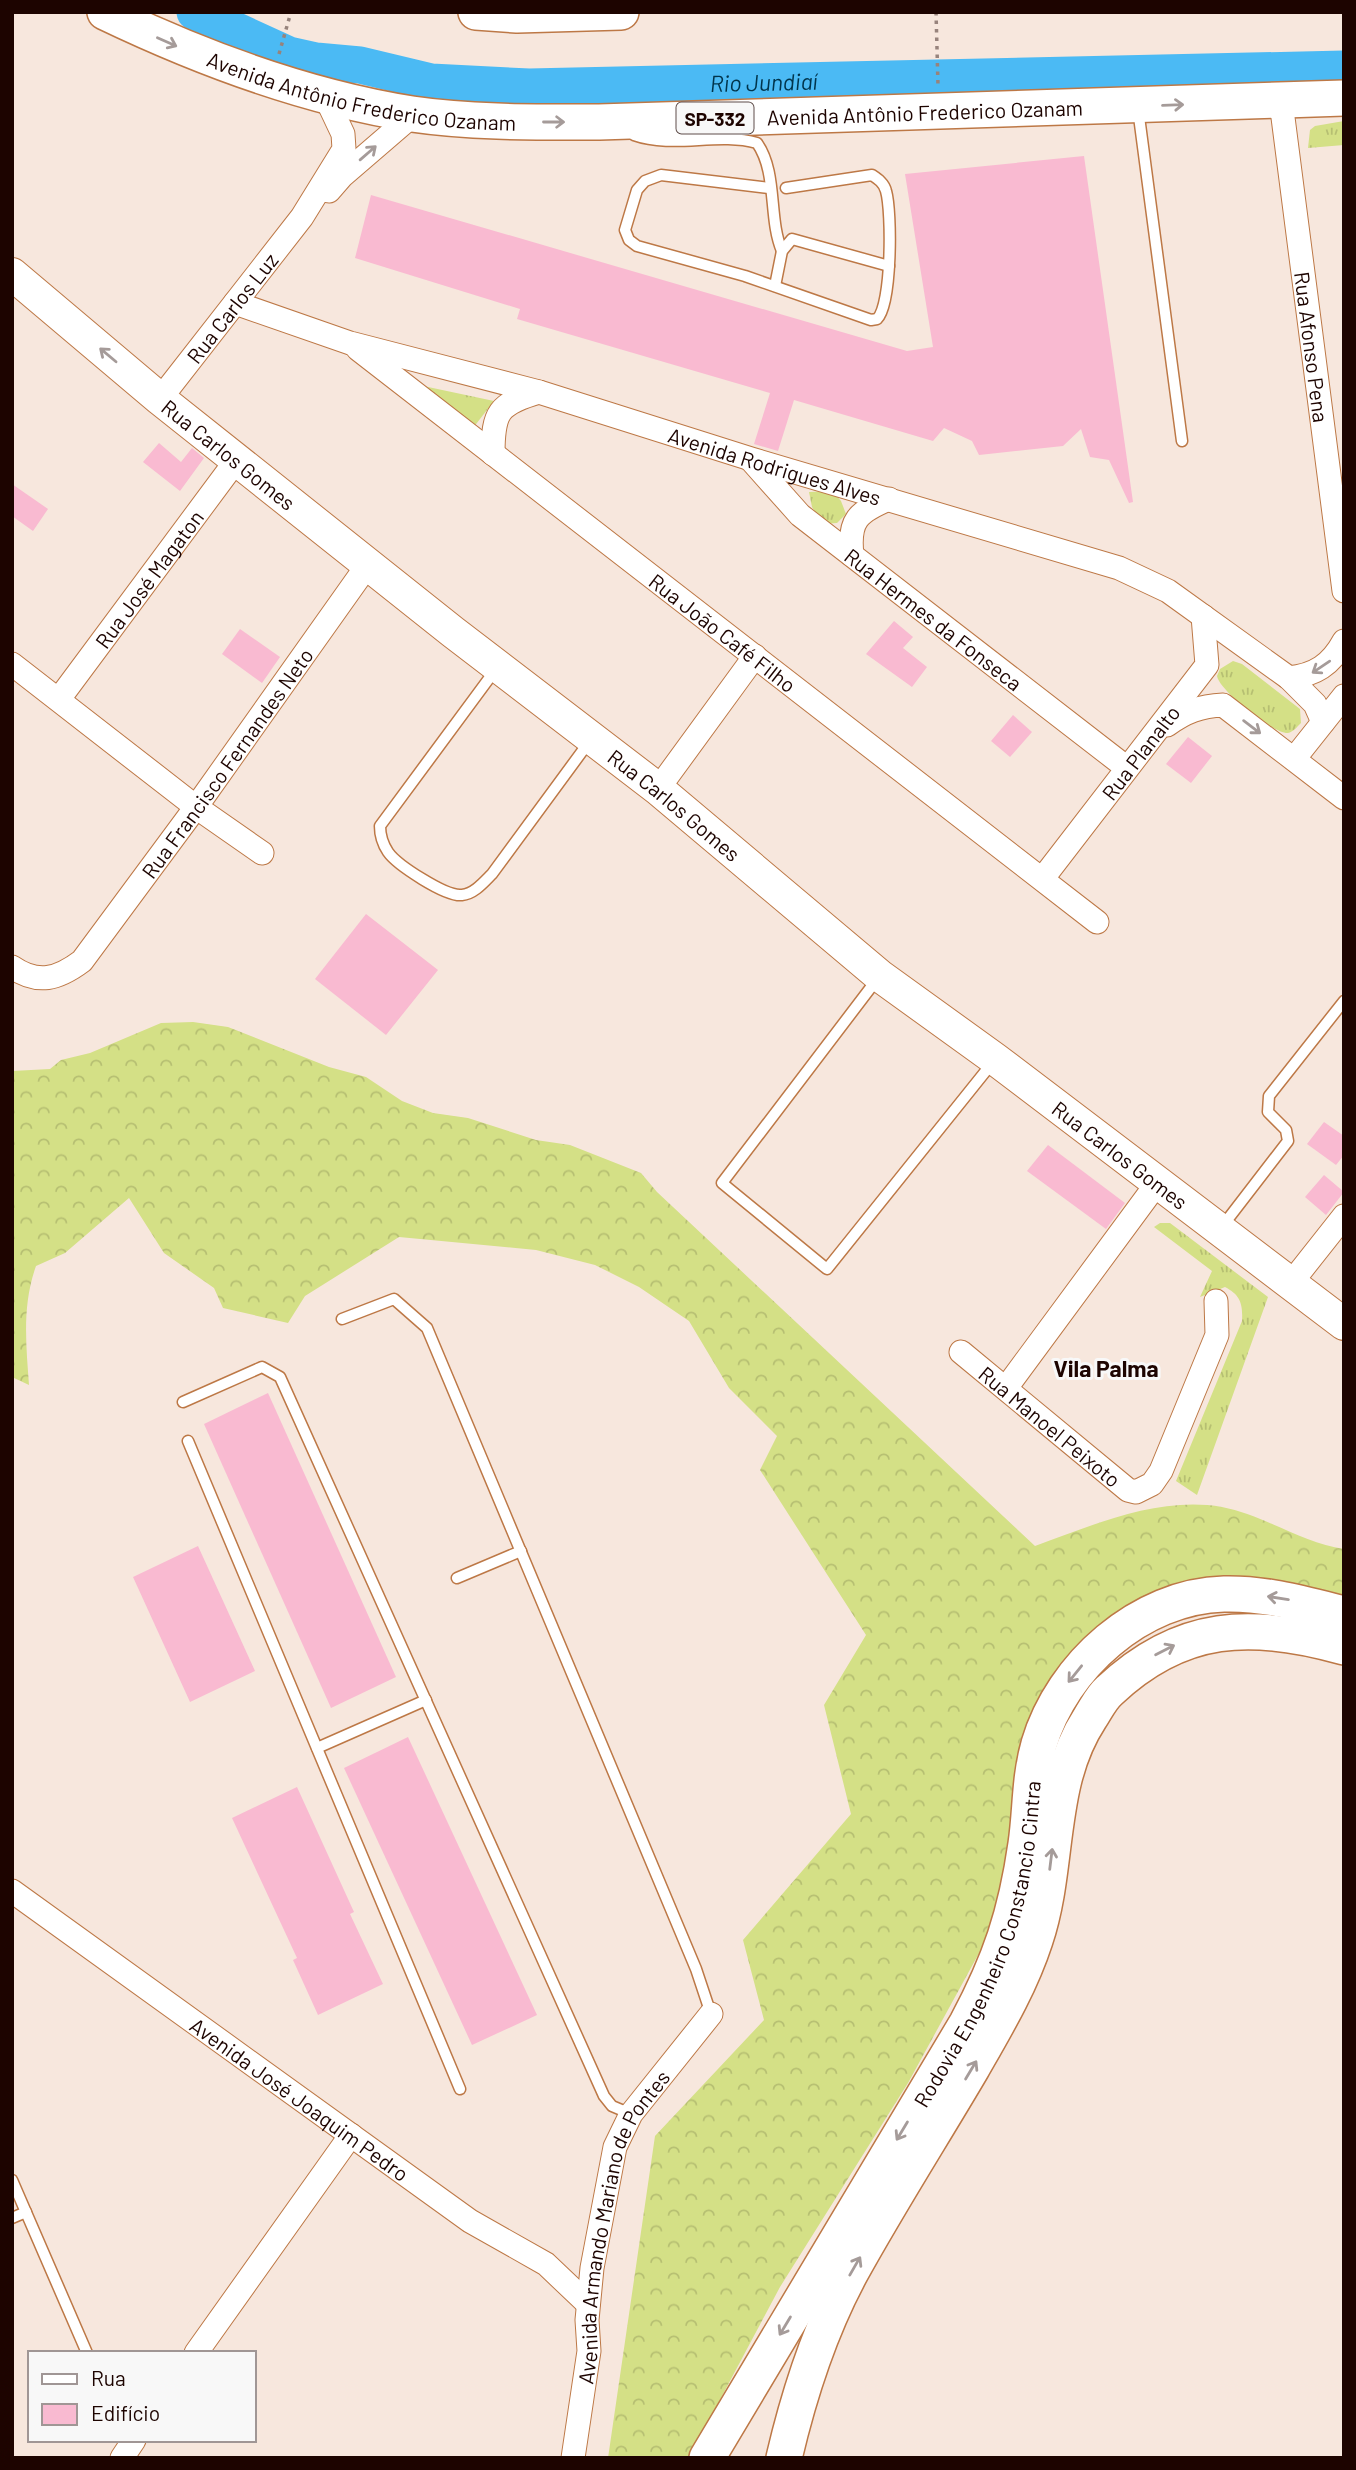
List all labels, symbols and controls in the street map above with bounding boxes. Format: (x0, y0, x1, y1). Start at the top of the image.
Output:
one-way arrow (155, 36, 177, 49)
street label: Avenida Antônio Frederico Ozanam (204, 45, 517, 134)
water label: Rio Jundiaí (710, 67, 819, 97)
street label: Avenida Antônio Frederico Ozanam (766, 94, 1083, 129)
one-way arrow (1162, 98, 1185, 112)
road number: SP-332 (676, 102, 754, 134)
one-way arrow (542, 115, 565, 129)
one-way arrow (359, 145, 377, 161)
street label: Rua Carlos Luz (181, 247, 282, 368)
street label: Rua Afonso Pena (1290, 270, 1335, 424)
one-way arrow (99, 347, 117, 363)
street label: Rua Carlos Gomes (157, 393, 301, 515)
street label: Avenida Rodrigues Alves (665, 421, 884, 509)
street label: Rua José Magaton (89, 505, 208, 653)
street label: Rua Hermes da Fonseca (840, 542, 1028, 695)
street label: Rua João Café Filho (645, 567, 801, 697)
street label: Rua Francisco Fernandes Neto (136, 643, 318, 883)
one-way arrow (1312, 659, 1331, 674)
street label: Rua Planalto (1096, 700, 1184, 804)
one-way arrow (1242, 720, 1261, 734)
street label: Rua Carlos Gomes (604, 743, 746, 866)
street label: Rua Carlos Gomes (1048, 1095, 1193, 1214)
district label: Vila Palma (1053, 1354, 1159, 1382)
street label: Rua Manoel Peixoto (975, 1360, 1126, 1492)
one-way arrow (1267, 1591, 1289, 1604)
one-way arrow (1154, 1642, 1175, 1656)
one-way arrow (1068, 1664, 1083, 1682)
street label: Rodovia Engenheiro Constancio Cintra (908, 1779, 1044, 2111)
one-way arrow (1044, 1849, 1057, 1871)
street label: Avenida José Joaquim Pedro (186, 2012, 414, 2186)
one-way arrow (964, 2060, 978, 2080)
street label: Avenida Armando Mariano de Pontes (572, 2064, 674, 2385)
one-way arrow (894, 2120, 908, 2140)
one-way arrow (848, 2256, 862, 2276)
one-way arrow (778, 2316, 792, 2336)
legend (28, 2351, 256, 2442)
text: Rua (91, 2365, 126, 2390)
text: Edifício (91, 2400, 160, 2425)

